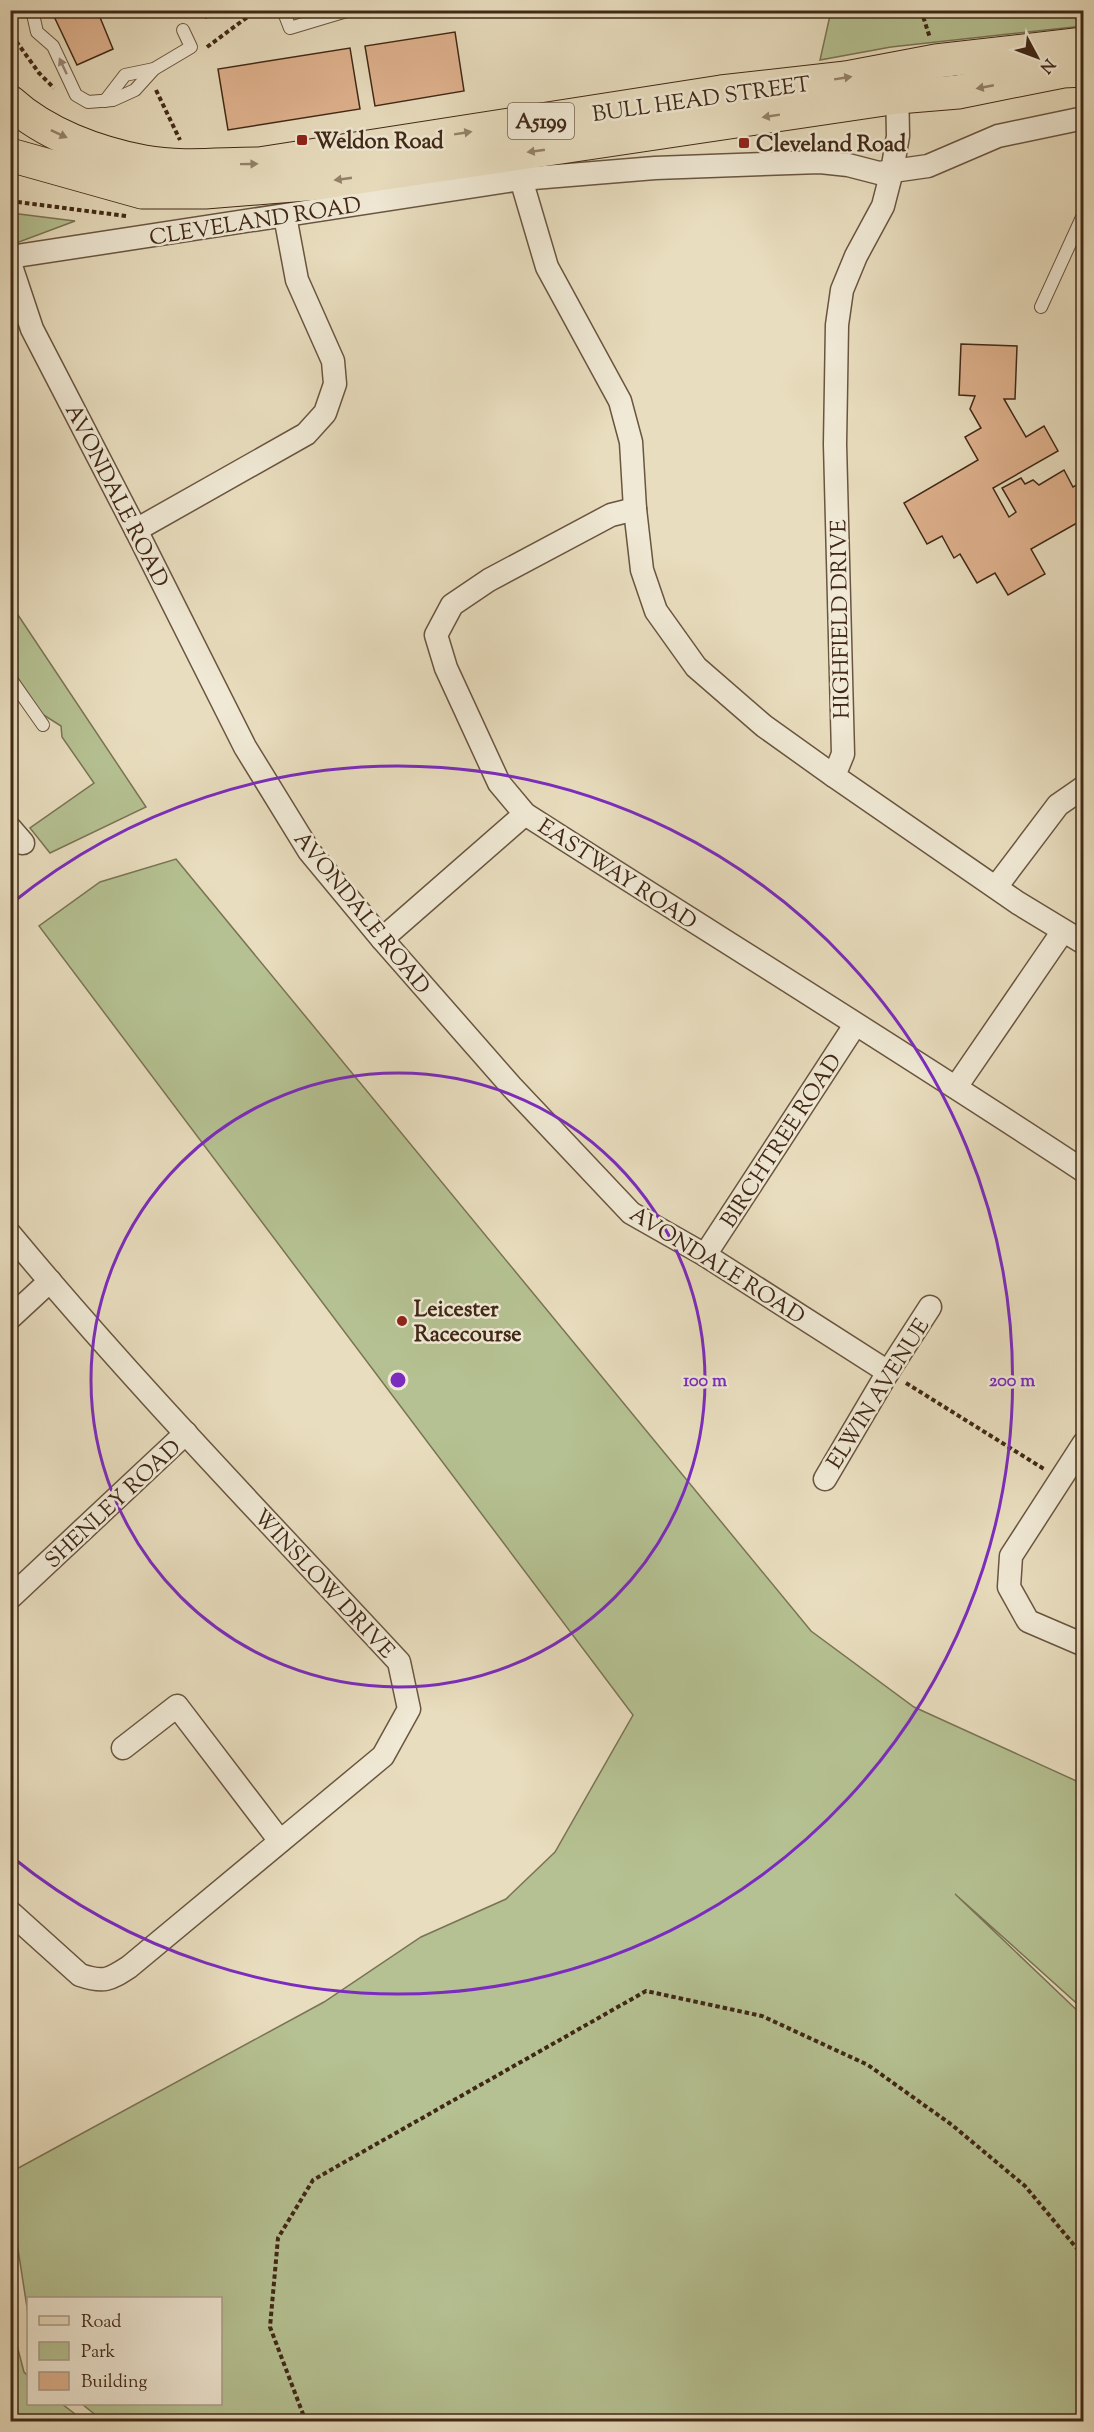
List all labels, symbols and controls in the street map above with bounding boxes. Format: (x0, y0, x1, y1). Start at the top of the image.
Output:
north arrow (1007, 27, 1067, 87)
text: N (1033, 53, 1059, 78)
one-way arrow (58, 58, 67, 75)
street label: BULL HEAD STREET (590, 70, 813, 132)
one-way arrow (833, 73, 852, 82)
one-way arrow (975, 83, 994, 92)
road number: A5199 (508, 103, 574, 139)
one-way arrow (761, 112, 780, 121)
place label: Weldon Road (314, 127, 444, 159)
one-way arrow (51, 129, 68, 138)
one-way arrow (454, 129, 473, 138)
place label: Cleveland Road (756, 130, 907, 162)
marker: Weldon Road (295, 133, 309, 147)
marker: Cleveland Road (737, 136, 751, 150)
one-way arrow (527, 146, 546, 155)
one-way arrow (240, 159, 259, 169)
one-way arrow (334, 175, 353, 184)
street label: CLEVELAND ROAD (147, 190, 364, 256)
street label: AVONDALE ROAD (55, 399, 175, 593)
street label: HIGHFIELD DRIVE (824, 519, 860, 719)
street label: EASTWAY ROAD (531, 812, 702, 939)
street label: AVONDALE ROAD (285, 826, 437, 1002)
street label: BIRCHTREE ROAD (714, 1048, 851, 1235)
street label: AVONDALE ROAD (622, 1200, 810, 1334)
place label: Leicester Racecourse (414, 1295, 522, 1352)
street label: ELWIN AVENUE (820, 1313, 939, 1476)
marker: Leicester Racecourse (395, 1314, 409, 1328)
text: 100 m (683, 1369, 727, 1395)
text: 200 m (989, 1369, 1035, 1395)
centre of rings (388, 1370, 408, 1390)
street label: SHENLEY ROAD (39, 1433, 189, 1577)
street label: WINSLOW DRIVE (245, 1503, 401, 1667)
legend (27, 2297, 222, 2405)
text: Road (81, 2310, 121, 2336)
text: Park (81, 2340, 116, 2366)
text: Building (81, 2370, 147, 2396)

